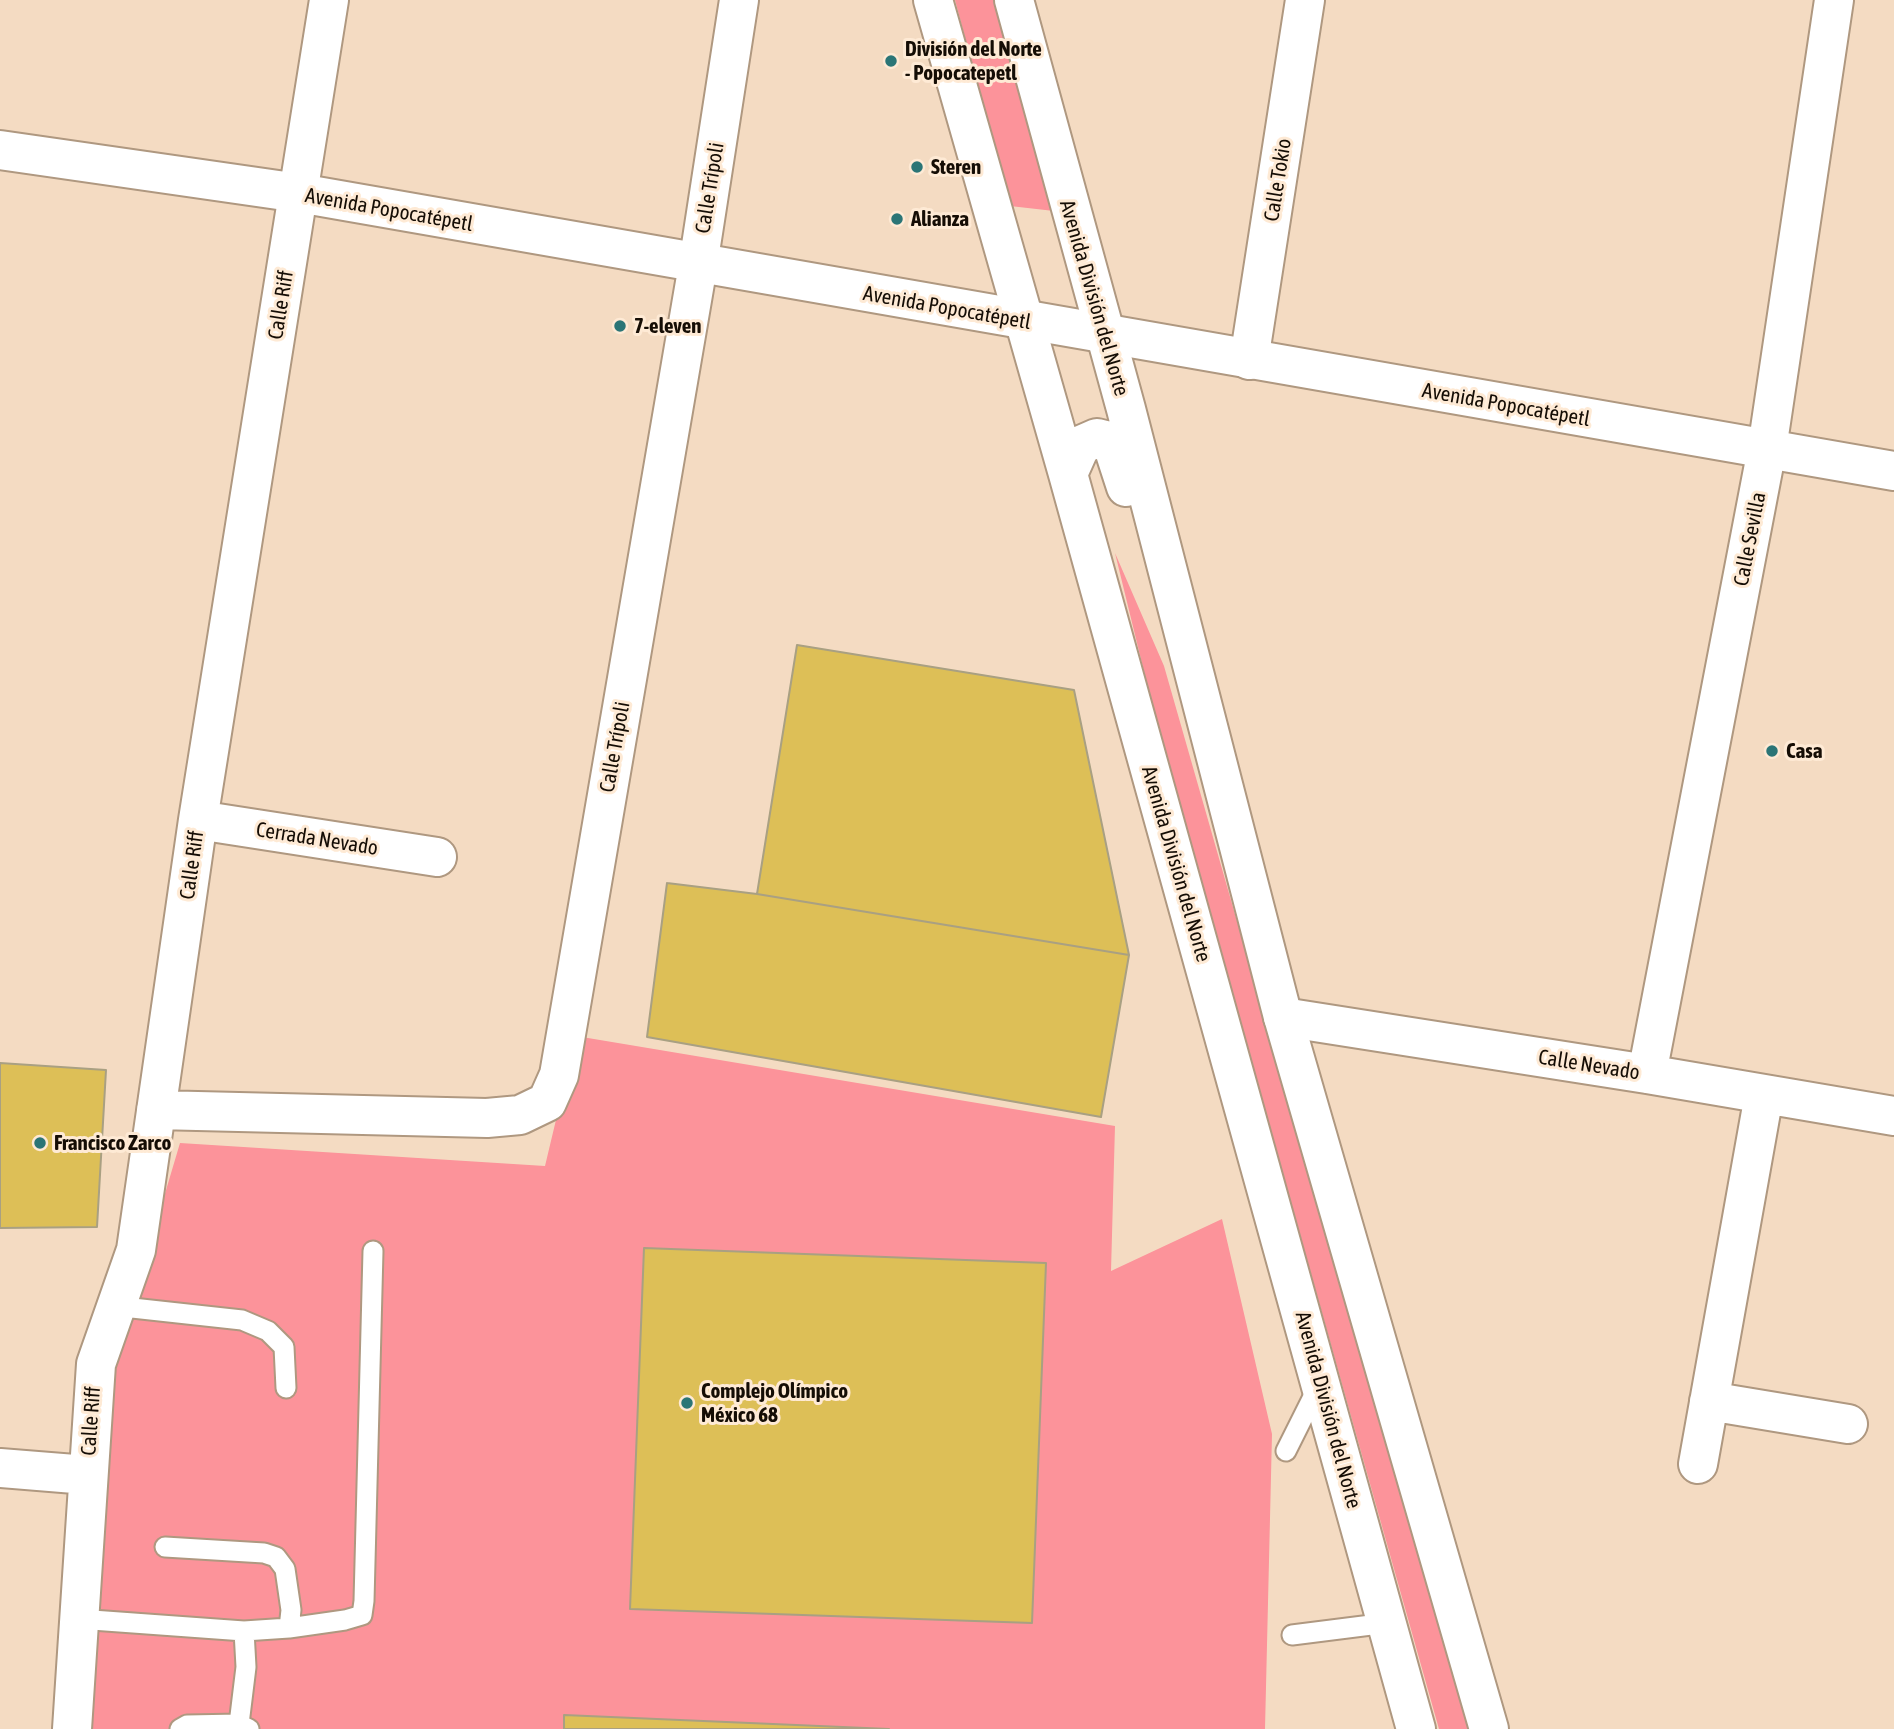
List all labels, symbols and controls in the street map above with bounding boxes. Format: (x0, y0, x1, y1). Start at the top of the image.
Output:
place label: División del Norte - Popocatepetl (905, 36, 1042, 86)
marker: División del Norte - Popocatepetl (883, 53, 899, 69)
street label: Calle Tokio (1259, 137, 1297, 223)
street label: Calle Trípoli (690, 141, 730, 235)
place label: Steren (931, 154, 981, 180)
marker: Steren (909, 159, 925, 175)
street label: Avenida Popocatépetl (303, 183, 475, 237)
street label: Avenida División del Norte (1054, 197, 1134, 399)
place label: Alianza (911, 206, 969, 232)
marker: Alianza (889, 211, 905, 227)
street label: Calle Riff (263, 269, 299, 341)
street label: Avenida Popocatépetl (861, 281, 1033, 335)
place label: 7-eleven (634, 313, 701, 339)
marker: 7-eleven (612, 318, 628, 334)
street label: Avenida Popocatépetl (1420, 378, 1592, 432)
street label: Calle Sevilla (1729, 490, 1771, 588)
street label: Calle Trípoli (595, 700, 635, 794)
place label: Casa (1786, 738, 1822, 764)
marker: Casa (1764, 743, 1780, 759)
street label: Avenida División del Norte (1136, 763, 1216, 965)
street label: Cerrada Nevado (254, 817, 380, 861)
street label: Calle Riff (175, 829, 209, 901)
street label: Calle Nevado (1537, 1045, 1641, 1085)
place label: Francisco Zarco (54, 1130, 171, 1156)
marker: Francisco Zarco (32, 1135, 48, 1151)
street label: Avenida División del Norte (1290, 1309, 1366, 1511)
place label: Complejo Olímpico México 68 (701, 1378, 848, 1428)
street label: Calle Riff (76, 1386, 106, 1456)
marker: Complejo Olímpico México 68 (679, 1395, 695, 1411)

